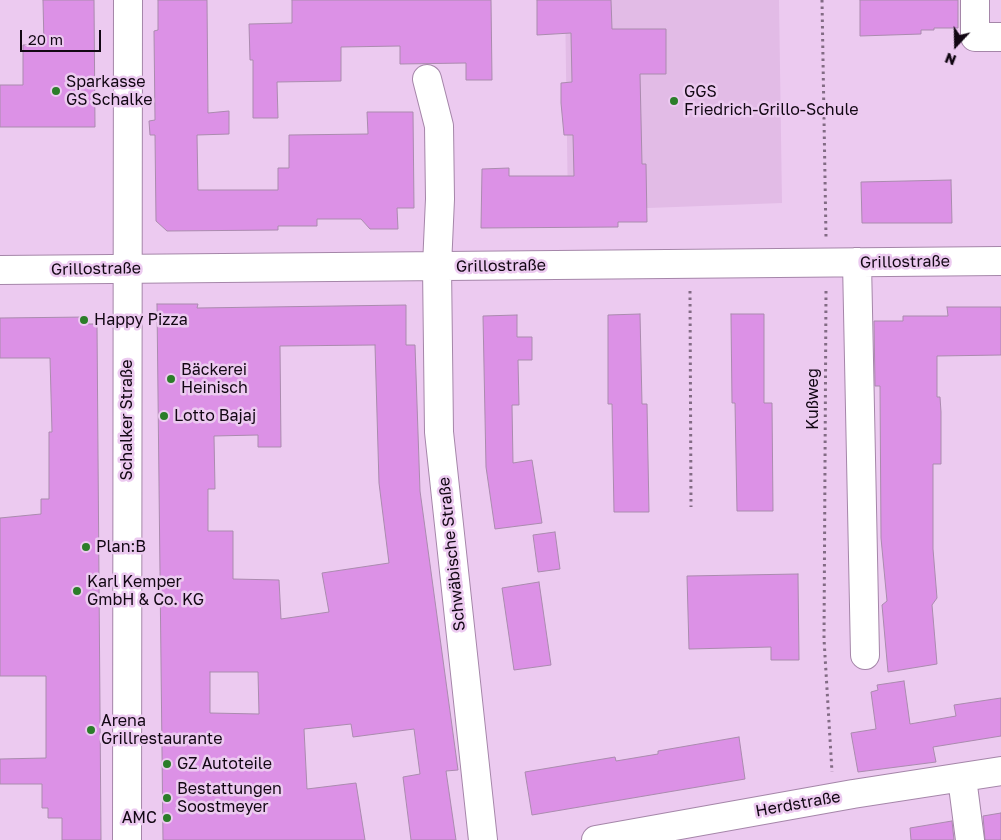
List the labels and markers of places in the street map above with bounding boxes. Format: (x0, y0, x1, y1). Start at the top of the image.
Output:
place label: Sparkasse GS Schalke (66, 72, 152, 110)
place label: GGS Friedrich-Grillo-Schule (684, 82, 859, 120)
marker: Sparkasse GS Schalke (50, 85, 62, 97)
marker: GGS Friedrich-Grillo-Schule (668, 95, 680, 107)
place label: Happy Pizza (94, 310, 188, 330)
marker: Happy Pizza (78, 314, 90, 326)
place label: Bäckerei Heinisch (181, 360, 248, 398)
marker: Bäckerei Heinisch (165, 373, 177, 385)
place label: Lotto Bajaj (174, 406, 256, 426)
marker: Lotto Bajaj (158, 410, 170, 422)
place label: Plan:B (96, 537, 146, 557)
marker: Plan:B (80, 541, 92, 553)
place label: Karl Kemper GmbH & Co. KG (87, 572, 204, 610)
marker: Karl Kemper GmbH & Co. KG (71, 585, 83, 597)
place label: Arena Grillrestaurante (101, 711, 222, 749)
marker: Arena Grillrestaurante (85, 724, 97, 736)
place label: GZ Autoteile (177, 754, 272, 774)
marker: GZ Autoteile (161, 758, 173, 770)
place label: Bestattungen Soostmeyer (177, 779, 282, 817)
marker: Bestattungen Soostmeyer (161, 792, 173, 804)
place label: AMC (122, 808, 157, 828)
marker: AMC (161, 812, 173, 824)

